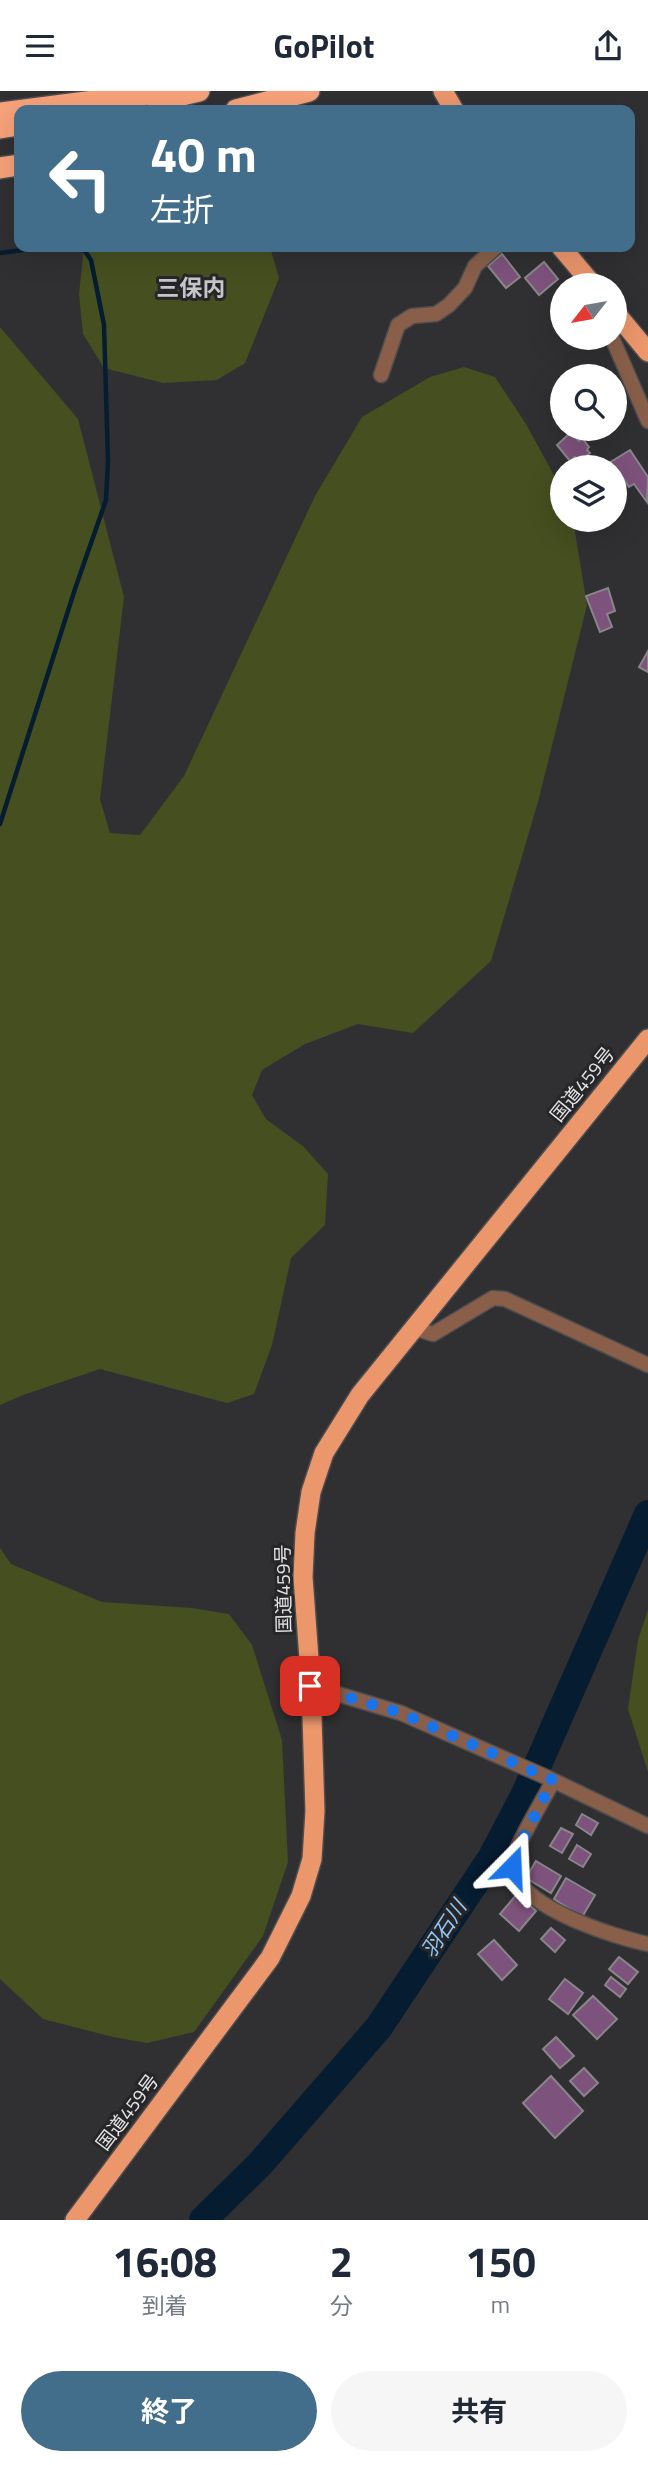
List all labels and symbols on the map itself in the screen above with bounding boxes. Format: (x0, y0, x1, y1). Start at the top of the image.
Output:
district label: 三保内 (157, 270, 226, 305)
north arrow (550, 273, 626, 350)
street label: 国道459号 (542, 1040, 621, 1127)
street label: 国道459号 (267, 1544, 298, 1634)
pin (280, 1656, 340, 1716)
position arrow (475, 1830, 549, 1904)
water label: 羽石川 (413, 1892, 475, 1964)
street label: 国道459号 (88, 2067, 165, 2156)

